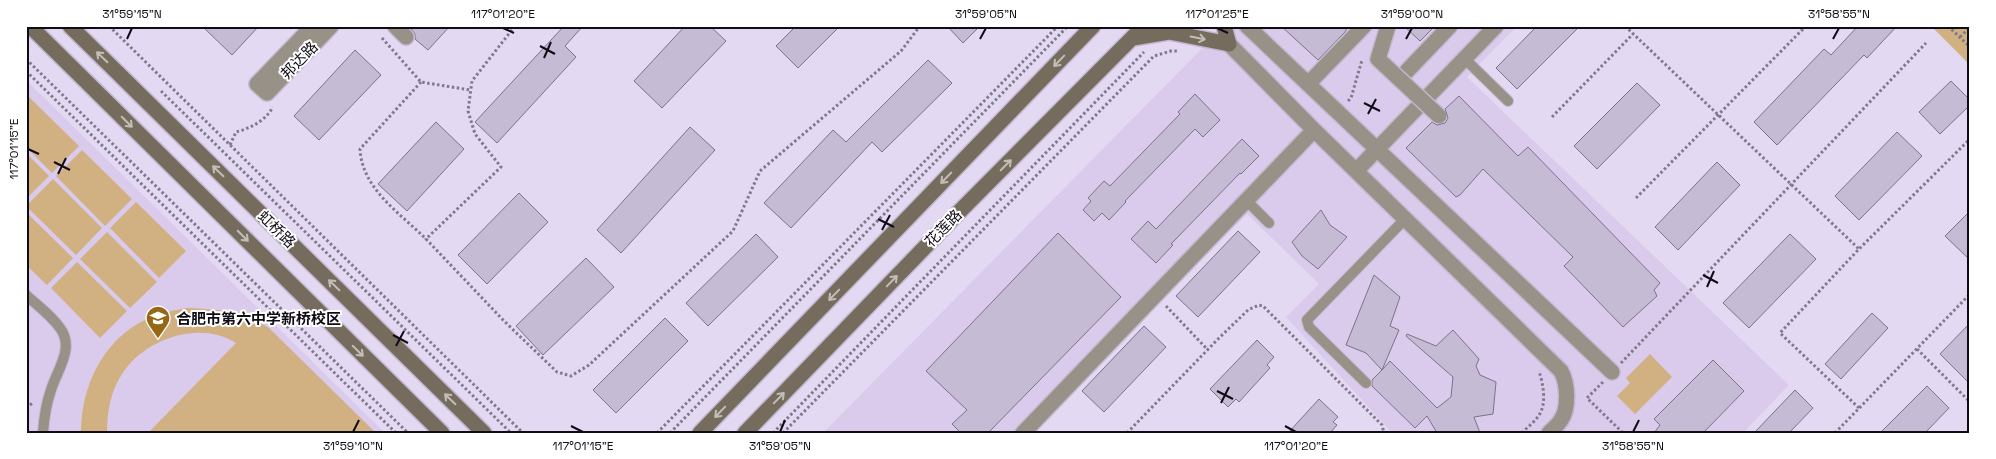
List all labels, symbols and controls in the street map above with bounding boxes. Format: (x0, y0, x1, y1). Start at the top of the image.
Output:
text: 31°59'15"N (102, 6, 162, 22)
text: 117°01'20"E (471, 6, 535, 22)
text: 31°59'05"N (955, 6, 1017, 22)
text: 117°01'25"E (1185, 6, 1249, 22)
text: 31°59'00"N (1381, 6, 1443, 22)
text: 31°58'55"N (1808, 6, 1870, 22)
one-way arrow (1190, 34, 1206, 43)
street label: 邦达路 (277, 37, 321, 83)
one-way arrow (96, 51, 108, 63)
one-way arrow (1053, 55, 1065, 68)
one-way arrow (121, 116, 133, 128)
text: 117°01'15"E (6, 118, 22, 180)
one-way arrow (1000, 159, 1012, 171)
one-way arrow (212, 165, 224, 177)
one-way arrow (941, 172, 953, 184)
street label: 花莲路 (921, 205, 965, 251)
street label: 虹桥路 (254, 207, 300, 251)
one-way arrow (236, 230, 248, 242)
one-way arrow (886, 275, 898, 287)
one-way arrow (327, 279, 340, 291)
one-way arrow (827, 289, 840, 301)
school or university icon: 合肥市第六中学新桥校区 (145, 305, 171, 339)
place label: 合肥市第六中学新桥校区 (176, 309, 341, 328)
one-way arrow (352, 344, 364, 357)
one-way arrow (773, 391, 785, 404)
one-way arrow (444, 393, 456, 405)
one-way arrow (714, 405, 726, 418)
text: 31°59'10"N (323, 438, 383, 454)
text: 117°01'15"E (552, 438, 614, 454)
text: 31°59'05"N (749, 438, 811, 454)
text: 117°01'20"E (1264, 438, 1328, 454)
text: 31°58'55"N (1602, 438, 1664, 454)

